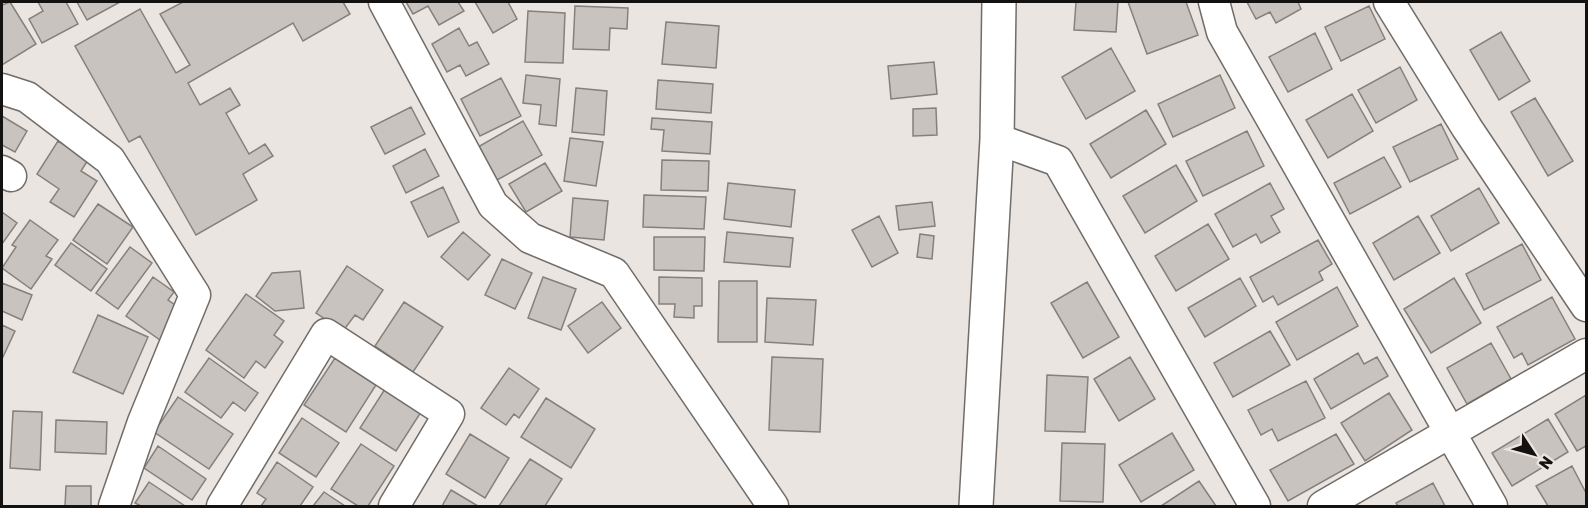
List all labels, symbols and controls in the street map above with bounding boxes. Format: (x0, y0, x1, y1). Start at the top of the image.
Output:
north arrow (1504, 424, 1564, 484)
text: N (1535, 452, 1557, 473)

